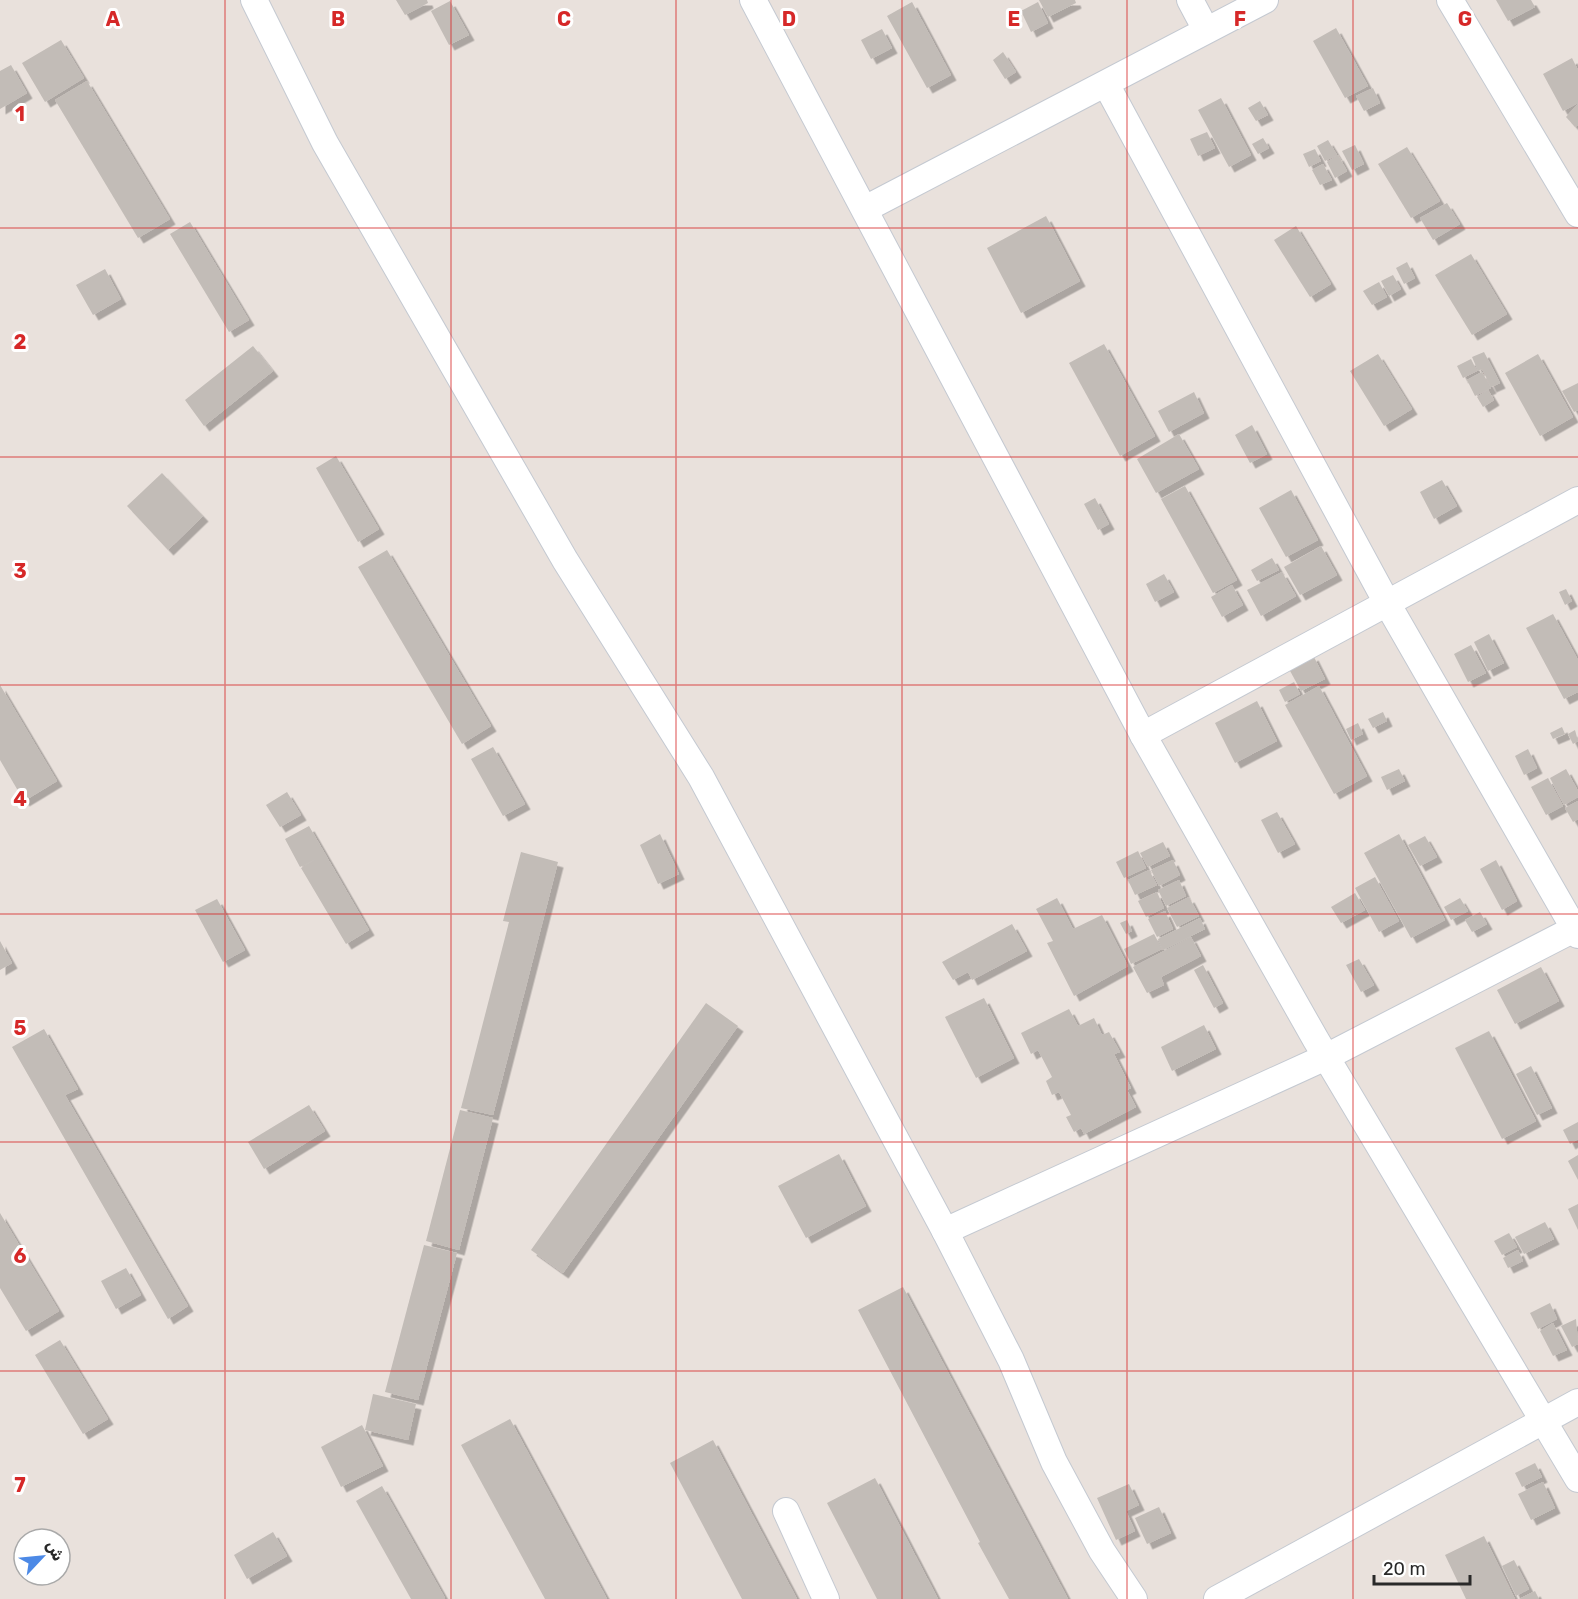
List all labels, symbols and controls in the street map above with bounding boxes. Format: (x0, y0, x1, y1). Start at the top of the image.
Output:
text: A (106, 7, 121, 31)
text: B (331, 7, 345, 31)
text: C (557, 7, 571, 31)
text: D (782, 7, 796, 31)
text: E (1008, 7, 1020, 31)
text: F (1234, 7, 1246, 31)
text: G (1458, 7, 1472, 31)
text: 1 (15, 102, 25, 126)
text: 2 (14, 330, 27, 354)
text: 3 (13, 559, 27, 583)
text: 4 (13, 787, 27, 811)
text: 5 (14, 1016, 27, 1040)
text: 6 (13, 1244, 27, 1268)
text: 7 (14, 1473, 26, 1497)
north arrow (12, 1527, 72, 1587)
text: ش (42, 1537, 68, 1564)
scale bar (1374, 1548, 1470, 1586)
text: 20 m (1383, 1558, 1425, 1580)

